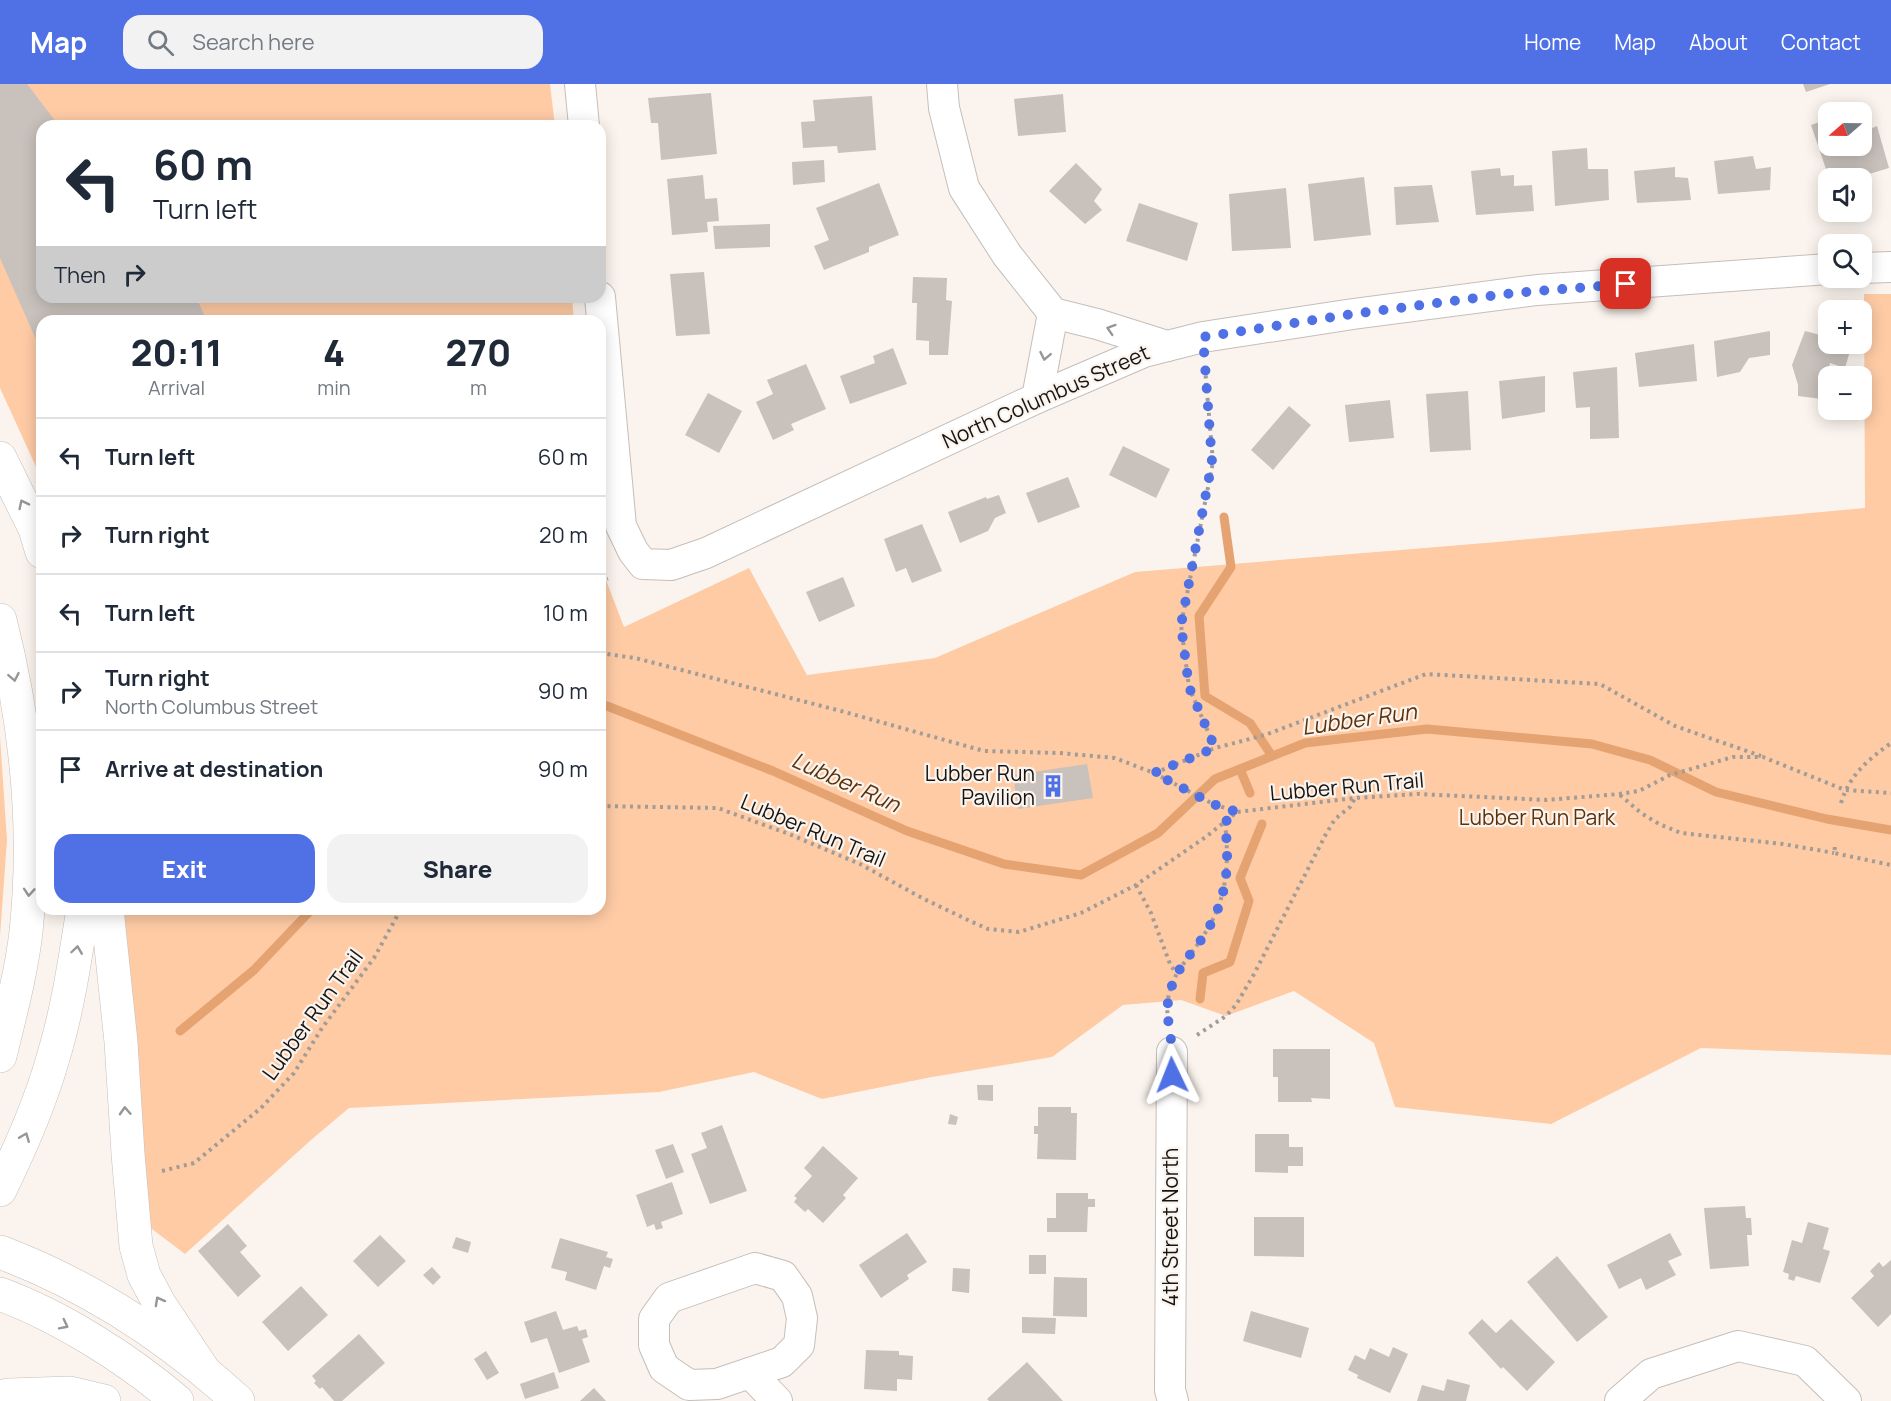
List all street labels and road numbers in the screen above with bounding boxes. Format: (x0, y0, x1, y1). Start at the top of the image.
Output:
street label: North Columbus Street (938, 338, 1154, 454)
street label: Lubber Run Trail (1269, 765, 1425, 807)
street label: Lubber Run Trail (737, 787, 890, 873)
street label: Lubber Run Trail (255, 944, 369, 1085)
street label: 4th Street North (1156, 1148, 1184, 1306)

